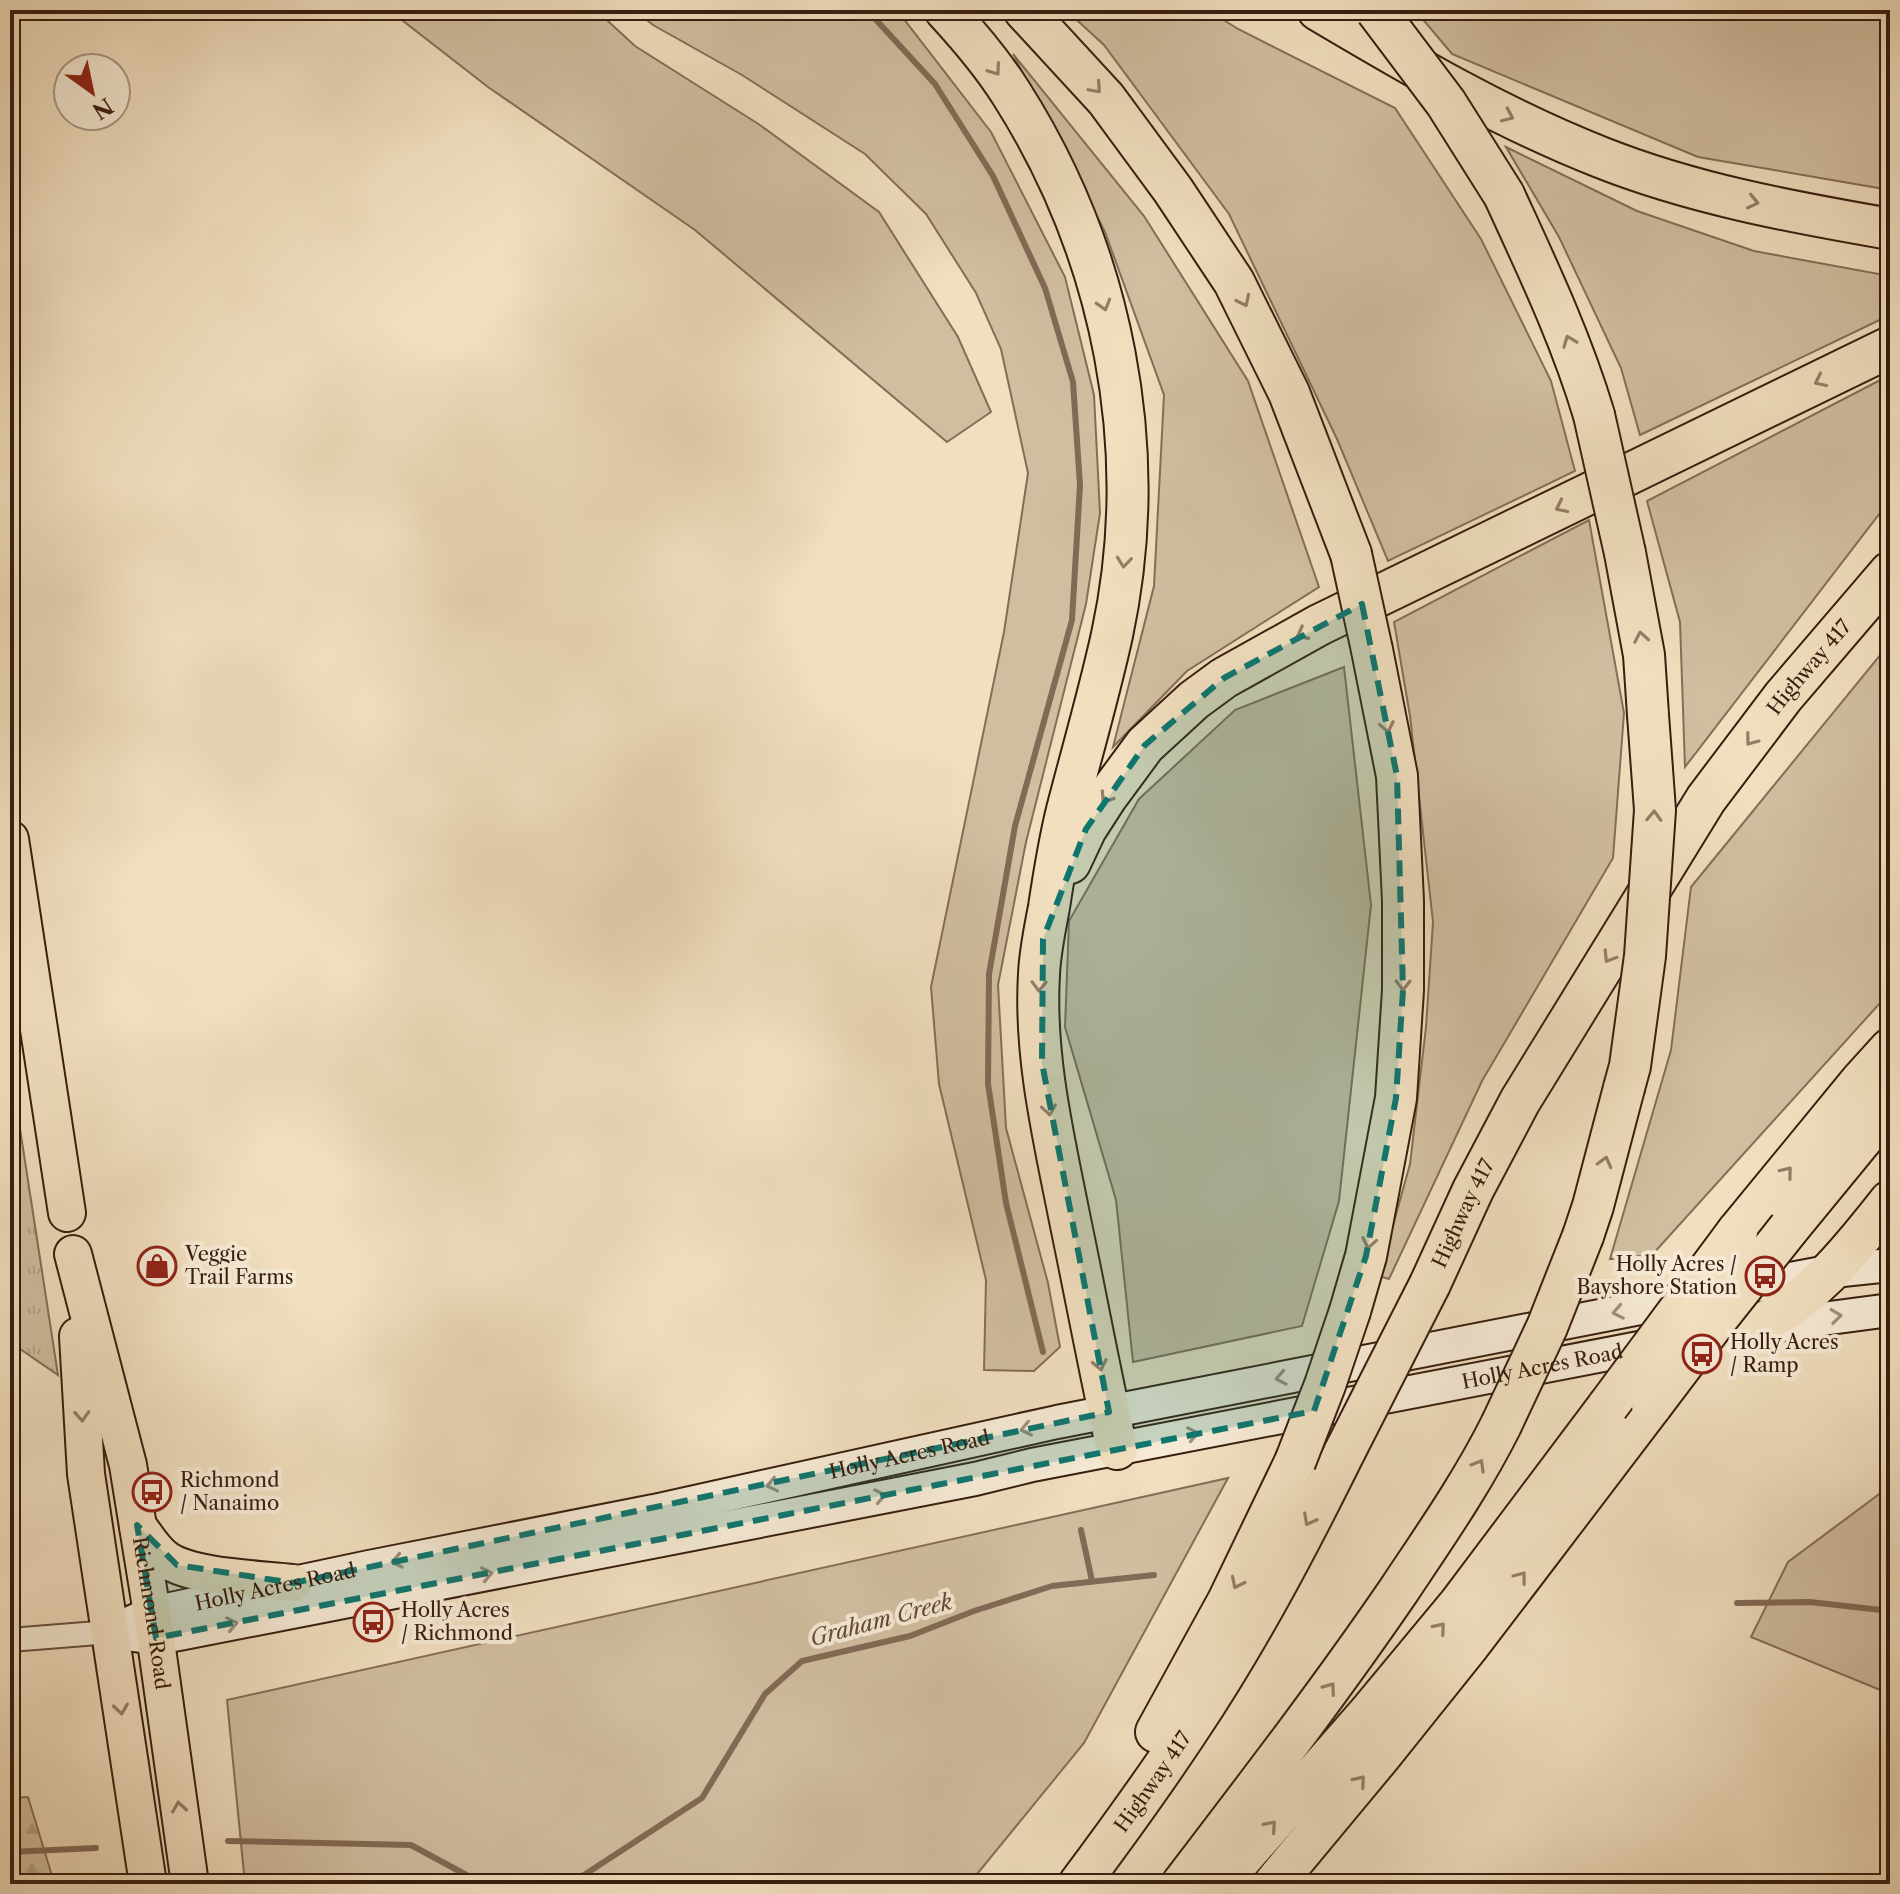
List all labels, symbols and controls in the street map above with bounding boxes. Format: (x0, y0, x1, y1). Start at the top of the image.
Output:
north arrow (52, 52, 132, 132)
one-way arrow (985, 62, 1000, 76)
one-way arrow (1086, 79, 1100, 94)
text: N (87, 92, 118, 125)
one-way arrow (1500, 106, 1515, 122)
one-way arrow (1745, 193, 1759, 210)
one-way arrow (1234, 293, 1250, 308)
one-way arrow (1095, 297, 1111, 311)
one-way arrow (1562, 335, 1579, 349)
one-way arrow (1813, 371, 1828, 387)
one-way arrow (1554, 497, 1569, 513)
one-way arrow (1116, 556, 1133, 569)
street label: Highway 417 (1762, 614, 1856, 720)
one-way arrow (1296, 624, 1311, 639)
one-way arrow (1633, 631, 1650, 644)
one-way arrow (1378, 720, 1395, 733)
one-way arrow (1746, 731, 1760, 745)
one-way arrow (1100, 790, 1115, 804)
one-way arrow (1646, 809, 1663, 822)
one-way arrow (1603, 948, 1618, 963)
one-way arrow (1394, 979, 1411, 992)
one-way arrow (1030, 980, 1048, 993)
one-way arrow (1040, 1103, 1057, 1117)
street label: Highway 417 (1427, 1155, 1499, 1272)
one-way arrow (1595, 1156, 1612, 1170)
one-way arrow (1777, 1167, 1792, 1181)
one-way arrow (1361, 1236, 1378, 1249)
place label: Veggie Trail Farms (184, 1242, 294, 1289)
shop icon: Veggie Trail Farms (136, 1245, 178, 1287)
place label: Holly Acres / Bayshore Station (1577, 1252, 1737, 1299)
bus stop icon: Holly Acres / Bayshore Station (1744, 1255, 1786, 1297)
one-way arrow (1612, 1302, 1625, 1319)
one-way arrow (1829, 1308, 1842, 1325)
place label: Holly Acres / Ramp (1730, 1330, 1839, 1377)
bus stop icon: Holly Acres / Ramp (1681, 1333, 1723, 1375)
street label: Holly Acres Road (1460, 1339, 1625, 1394)
one-way arrow (1090, 1358, 1107, 1372)
one-way arrow (1275, 1369, 1288, 1386)
one-way arrow (74, 1410, 91, 1423)
one-way arrow (1020, 1420, 1033, 1437)
street label: Holly Acres Road (827, 1425, 992, 1484)
one-way arrow (1187, 1427, 1200, 1444)
one-way arrow (1469, 1459, 1485, 1474)
place label: Richmond / Nanaimo (180, 1468, 279, 1515)
bus stop icon: Richmond / Nanaimo (131, 1471, 173, 1513)
one-way arrow (766, 1476, 779, 1493)
one-way arrow (873, 1489, 887, 1506)
one-way arrow (1304, 1512, 1319, 1527)
street label: Richmond Road (128, 1535, 175, 1691)
one-way arrow (390, 1552, 404, 1569)
street label: Holly Acres Road (193, 1558, 358, 1616)
one-way arrow (480, 1566, 494, 1583)
one-way arrow (1512, 1571, 1526, 1586)
one-way arrow (1231, 1574, 1247, 1589)
water label: Graham Creek (807, 1588, 956, 1652)
place label: Holly Acres / Richmond (401, 1598, 513, 1645)
bus stop icon: Holly Acres / Richmond (352, 1601, 394, 1643)
one-way arrow (225, 1616, 239, 1633)
one-way arrow (1430, 1623, 1445, 1637)
one-way arrow (1321, 1682, 1335, 1696)
one-way arrow (112, 1702, 129, 1716)
street label: Highway 417 (1109, 1727, 1196, 1837)
one-way arrow (1350, 1776, 1365, 1790)
one-way arrow (171, 1800, 188, 1814)
one-way arrow (1261, 1820, 1275, 1835)

